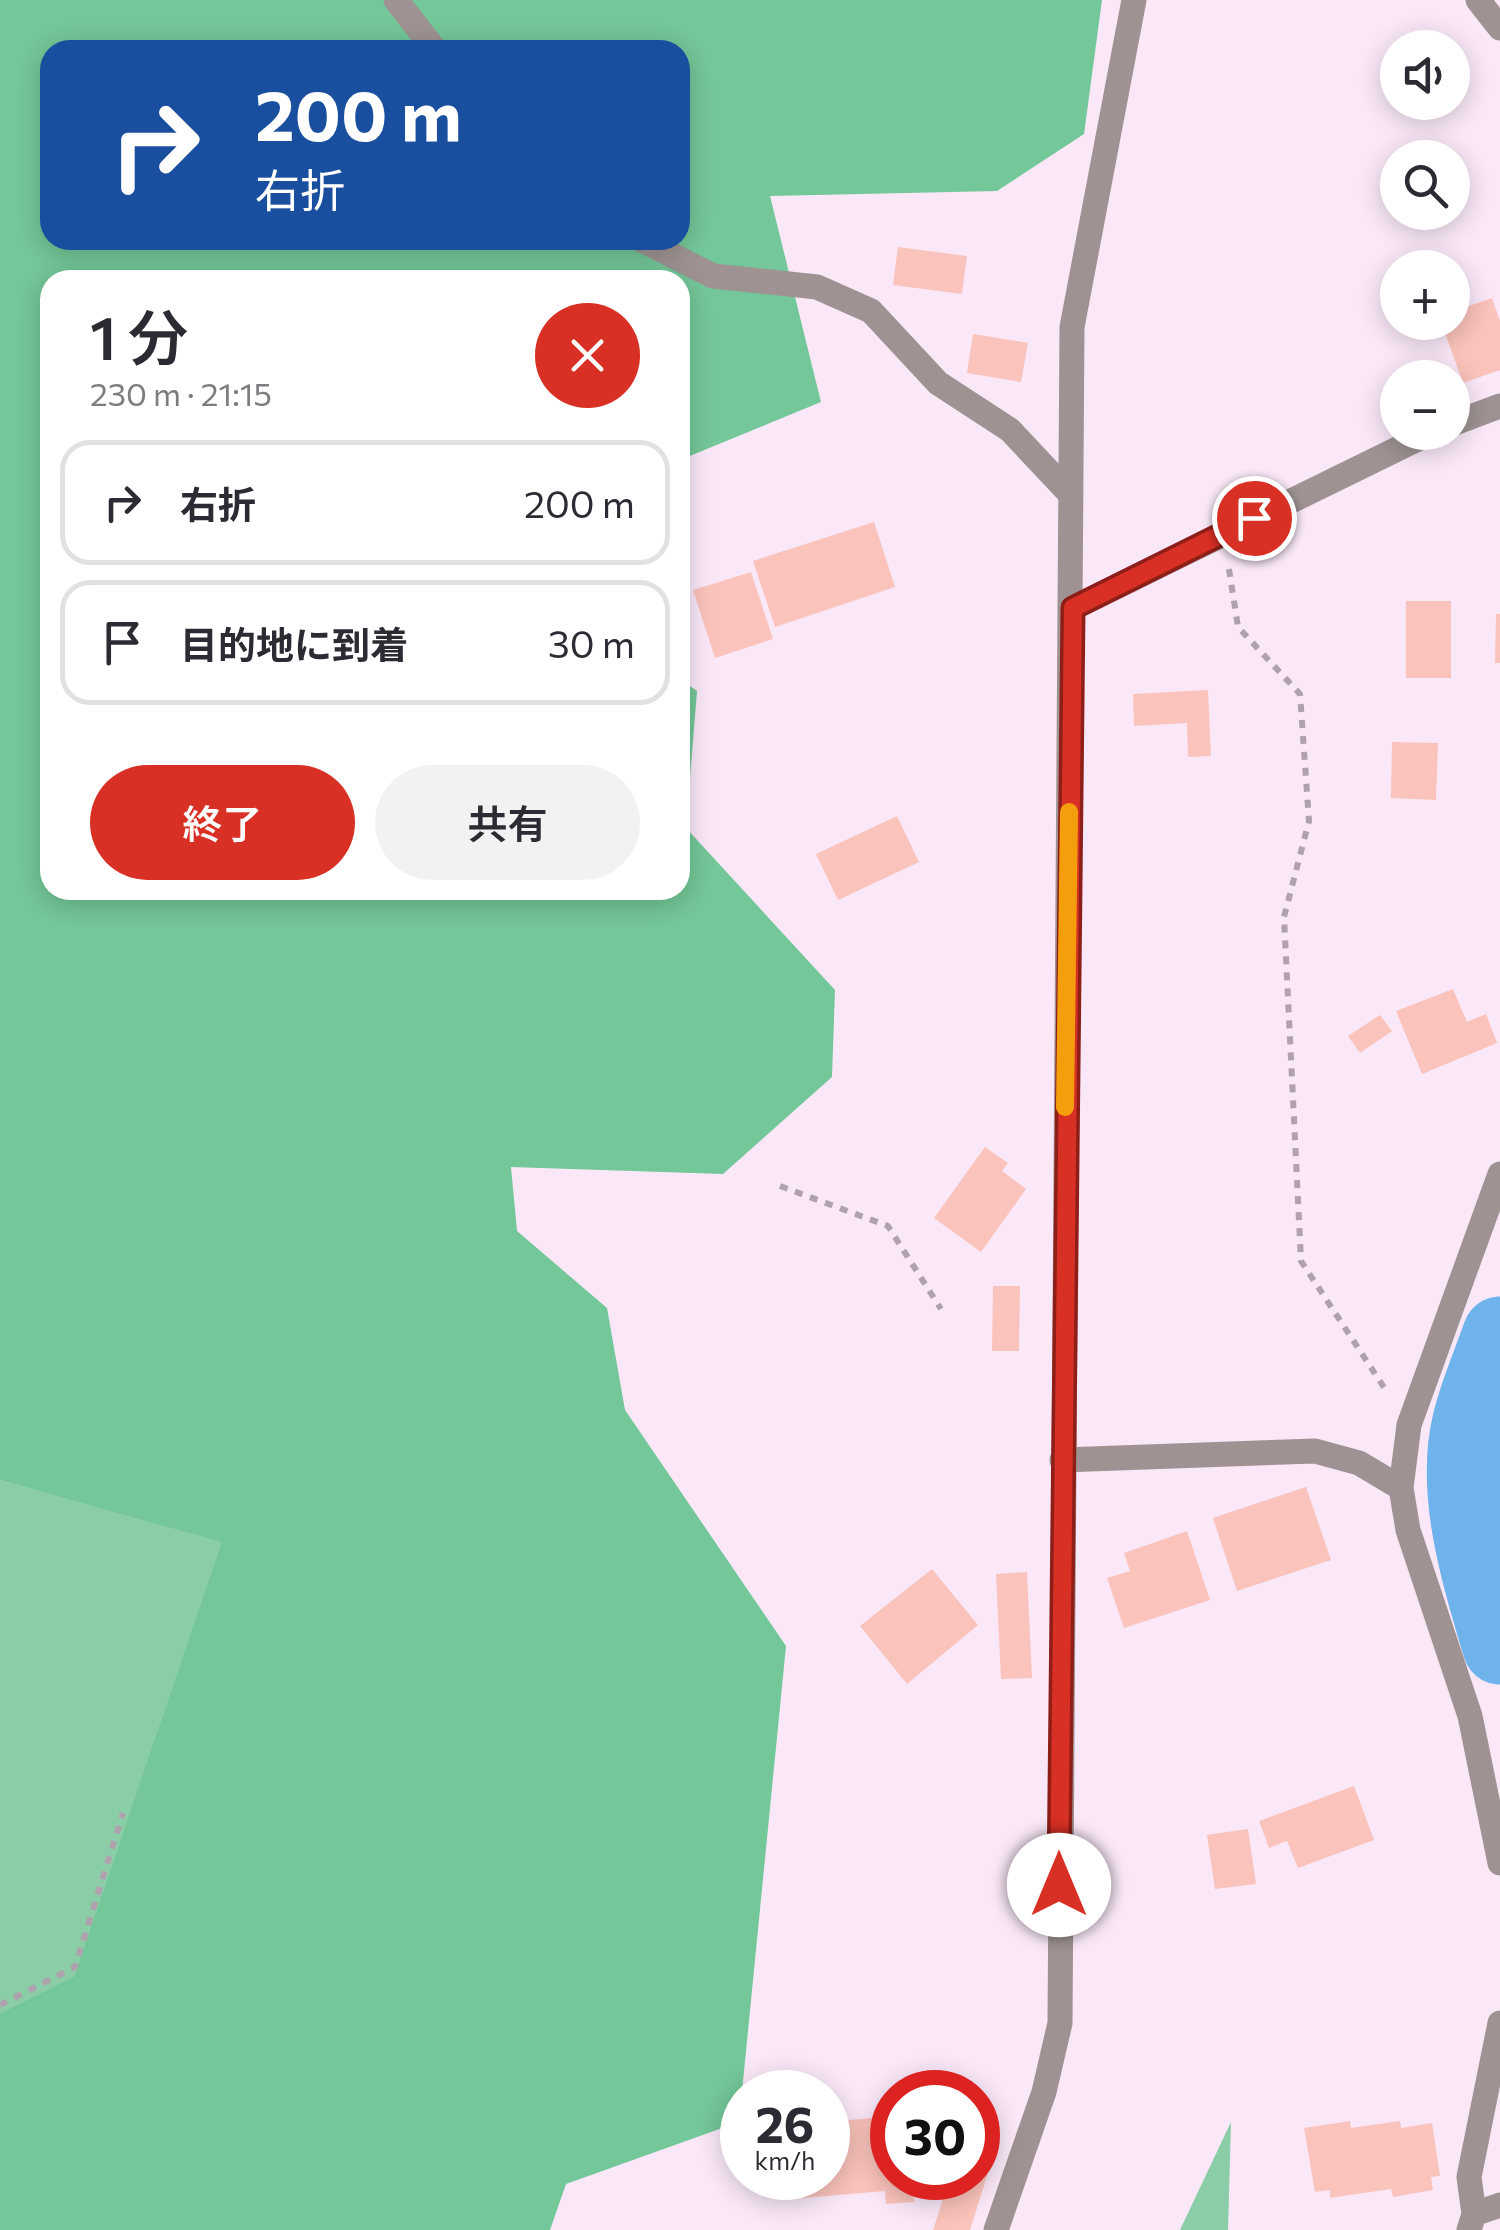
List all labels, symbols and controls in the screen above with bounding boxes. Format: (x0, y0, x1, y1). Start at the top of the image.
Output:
map controls (1380, 30, 1470, 450)
button: sound (1380, 30, 1470, 120)
text: 200 m (255, 70, 462, 155)
icon: right (90, 80, 220, 210)
button: search (1380, 140, 1470, 230)
text: 右折 (255, 161, 345, 216)
button: + (1380, 250, 1470, 340)
text: 1 分 (90, 299, 188, 372)
button: close (535, 303, 640, 408)
button: − (1380, 360, 1470, 450)
text: 230 m · 21:15 (90, 373, 272, 413)
icon: right (95, 475, 150, 530)
pin (1212, 476, 1297, 561)
text: 200 m (524, 479, 635, 526)
text: 右折 (180, 480, 256, 527)
icon: arrive (1227, 491, 1282, 546)
icon: arrive (95, 615, 150, 670)
text: 30 m (548, 619, 635, 666)
text: 目的地に到着 (180, 620, 408, 667)
button: 終了 (90, 765, 355, 880)
button: 共有 (375, 765, 640, 880)
position arrow (1007, 1833, 1111, 1937)
speed limit sign: 30 (870, 2070, 1000, 2200)
text: 26 (755, 2092, 814, 2153)
text: km/h (755, 2145, 815, 2175)

